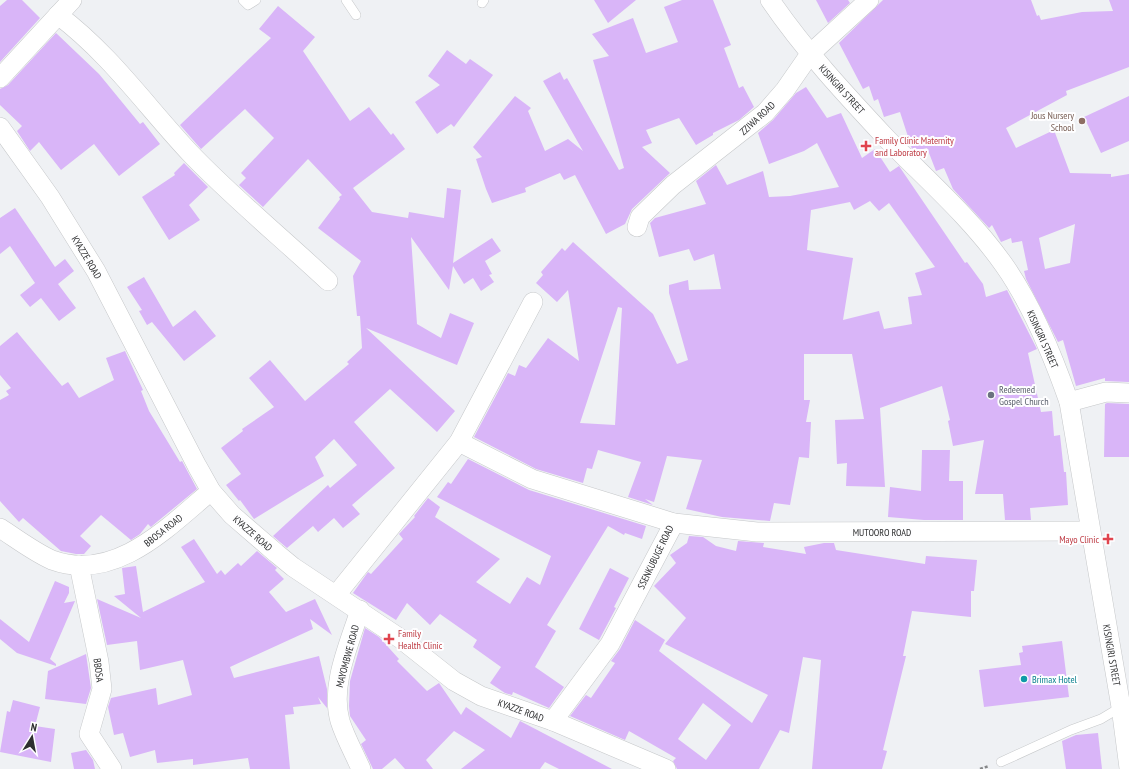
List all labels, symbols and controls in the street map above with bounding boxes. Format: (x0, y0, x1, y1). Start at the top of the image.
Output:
street label: KISINGIRI STREET (816, 62, 868, 117)
street label: ZZIWA ROAD (737, 99, 778, 138)
place label: Jous Nursery School (1030, 109, 1075, 134)
marker: Jous Nursery School (1077, 116, 1087, 126)
place label: Family Clinic Maternity and Laboratory (875, 134, 954, 159)
marker: Family Clinic Maternity and Laboratory (860, 140, 872, 152)
street label: KYAZZE ROAD (69, 233, 105, 281)
street label: KISINGIRI STREET (1024, 308, 1061, 371)
place label: Redeemed Gospel Church (999, 383, 1049, 408)
marker: Redeemed Gospel Church (986, 390, 996, 400)
street label: BBOSA ROAD (141, 511, 185, 550)
street label: KYAZZE ROAD (230, 513, 275, 554)
street label: SSENKUBUGE ROAD (634, 523, 677, 591)
street label: MUTOORO ROAD (853, 526, 911, 539)
place label: Mayo Clinic (1059, 533, 1099, 546)
marker: Mayo Clinic (1102, 533, 1114, 545)
street label: MAYOMBWE ROAD (333, 623, 362, 689)
street label: KISINGIRI STREET (1100, 623, 1123, 687)
place label: Family Health Clinic (398, 627, 443, 652)
marker: Family Health Clinic (383, 633, 395, 645)
street label: BBOSA (90, 657, 107, 683)
place label: Brimax Hotel (1032, 673, 1078, 686)
marker: Brimax Hotel (1019, 674, 1029, 684)
street label: KYAZZE ROAD (496, 696, 546, 725)
north arrow (12, 717, 52, 757)
text: N (30, 720, 38, 735)

